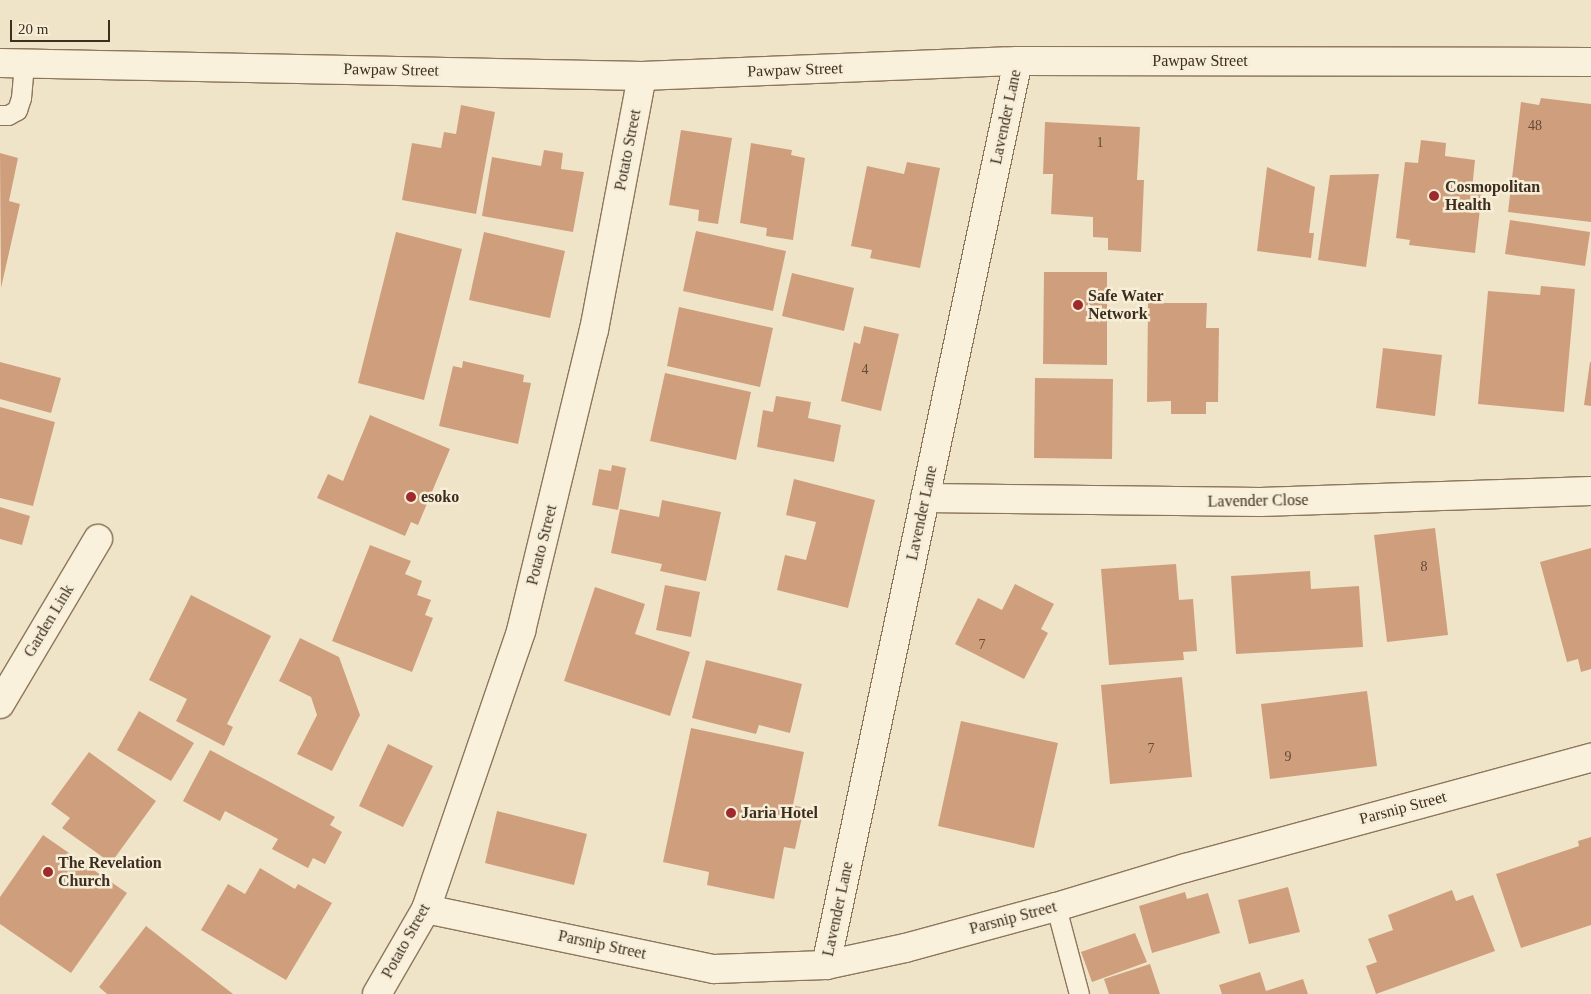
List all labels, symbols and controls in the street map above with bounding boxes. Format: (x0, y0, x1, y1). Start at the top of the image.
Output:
scale bar (12, 10, 112, 42)
text: 20 m (18, 21, 48, 37)
street label: Pawpaw Street (1152, 51, 1248, 71)
street label: Pawpaw Street (747, 59, 843, 81)
street label: Pawpaw Street (343, 60, 439, 80)
street label: Lavender Lane (987, 68, 1025, 166)
street label: Potato Street (611, 108, 645, 192)
house number: 48 (1528, 118, 1542, 134)
house number: 1 (1096, 135, 1104, 151)
place label: Cosmopolitan Health (1445, 177, 1540, 215)
marker: Cosmopolitan Health (1427, 189, 1441, 203)
place label: Safe Water Network (1088, 286, 1164, 324)
marker: Safe Water Network (1072, 299, 1084, 311)
house number: 4 (862, 362, 868, 378)
street label: Lavender Lane (903, 464, 941, 562)
place label: esoko (421, 487, 459, 507)
marker: esoko (405, 491, 417, 503)
street label: Lavender Close (1207, 491, 1309, 511)
street label: Potato Street (523, 503, 561, 587)
house number: 8 (1420, 559, 1428, 575)
street label: Garden Link (20, 581, 78, 661)
house number: 7 (979, 637, 986, 653)
house number: 7 (1148, 741, 1154, 757)
house number: 9 (1285, 749, 1292, 765)
street label: Parsnip Street (1357, 787, 1449, 829)
place label: Jaria Hotel (741, 803, 818, 823)
marker: Jaria Hotel (725, 807, 737, 819)
place label: The Revelation Church (58, 853, 162, 891)
street label: Lavender Lane (819, 860, 857, 958)
marker: The Revelation Church (42, 866, 54, 878)
street label: Parsnip Street (967, 897, 1059, 939)
street label: Potato Street (378, 900, 434, 982)
street label: Parsnip Street (556, 926, 648, 964)

